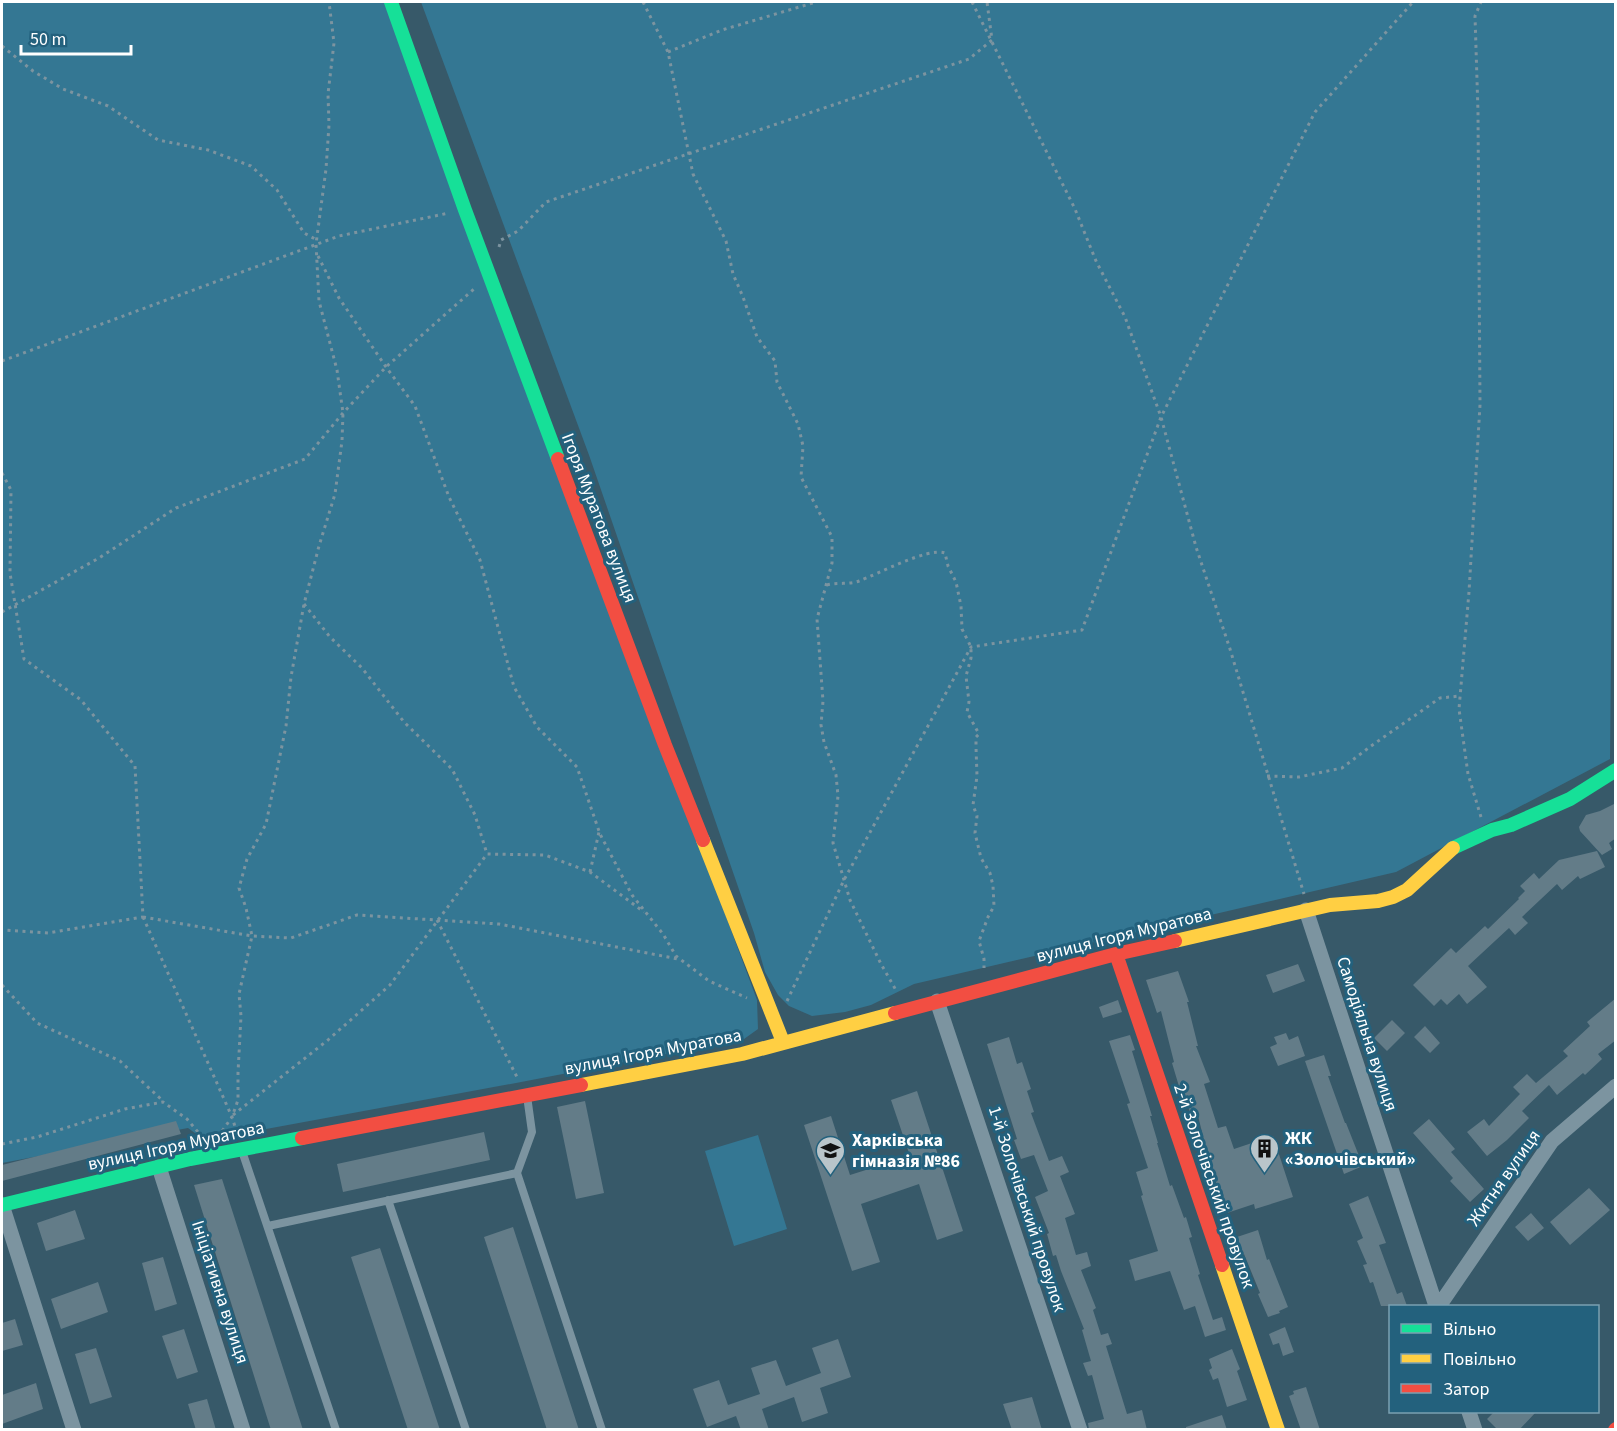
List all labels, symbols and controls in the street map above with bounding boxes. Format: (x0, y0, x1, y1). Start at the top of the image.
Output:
scale bar (21, 18, 130, 56)
text: 50 m (30, 27, 66, 52)
street label: Ігоря Муратова вулиця (555, 430, 643, 606)
street label: вулиця Ігоря Муратова (1034, 901, 1214, 969)
street label: Самодіяльна вулиця (1330, 953, 1404, 1115)
street label: вулиця Ігоря Муратова (562, 1023, 744, 1081)
street label: 2-й Золочівський провулок (1167, 1080, 1261, 1292)
street label: 1-й Золочівський провулок (982, 1103, 1072, 1315)
street label: вулиця Ігоря Муратова (85, 1115, 267, 1177)
street label: Житня вулиця (1461, 1125, 1547, 1231)
place label: ЖК «Золочівський» (1285, 1126, 1416, 1172)
place label: Харківська гімназія №86 (852, 1128, 960, 1174)
building icon: ЖК «Золочівський» (1248, 1132, 1280, 1174)
school or university icon: Харківська гімназія №86 (815, 1134, 847, 1176)
street label: Ініціативна вулиця (185, 1217, 255, 1367)
legend (1389, 1305, 1599, 1413)
text: Вільно (1443, 1317, 1496, 1342)
text: Повільно (1443, 1347, 1516, 1372)
text: Затор (1443, 1377, 1490, 1402)

